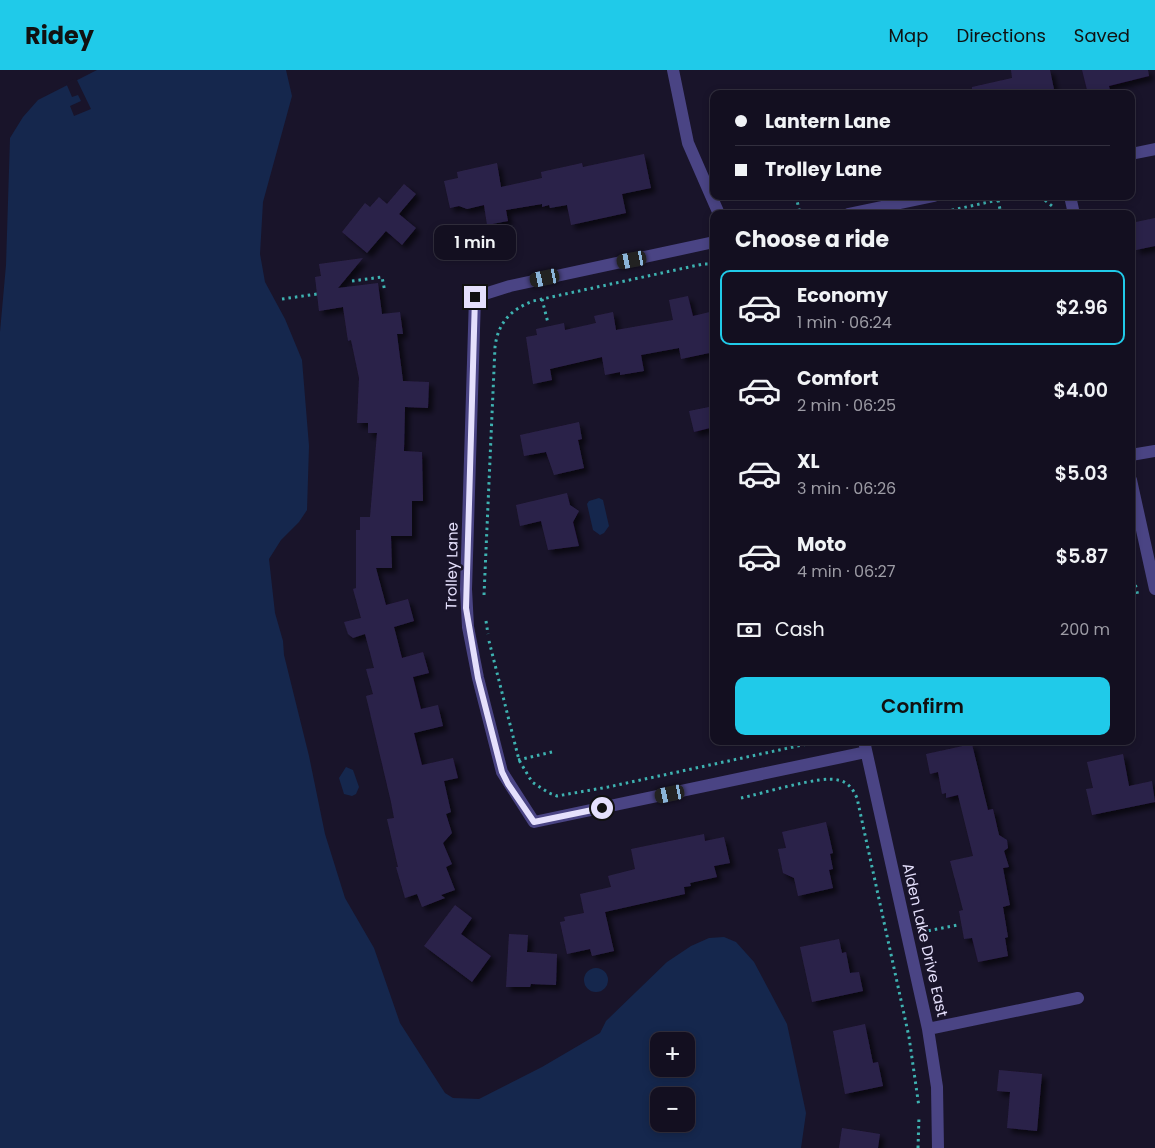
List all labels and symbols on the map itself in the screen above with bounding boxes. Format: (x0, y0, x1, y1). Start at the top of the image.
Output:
callout: 1 min (434, 224, 516, 260)
car (615, 250, 648, 270)
car (528, 268, 561, 288)
route end (464, 286, 486, 308)
street label: Trolley Lane (440, 522, 463, 610)
car (653, 784, 686, 804)
route start (591, 797, 613, 819)
street label: Alden Lake Drive East (898, 861, 953, 1019)

